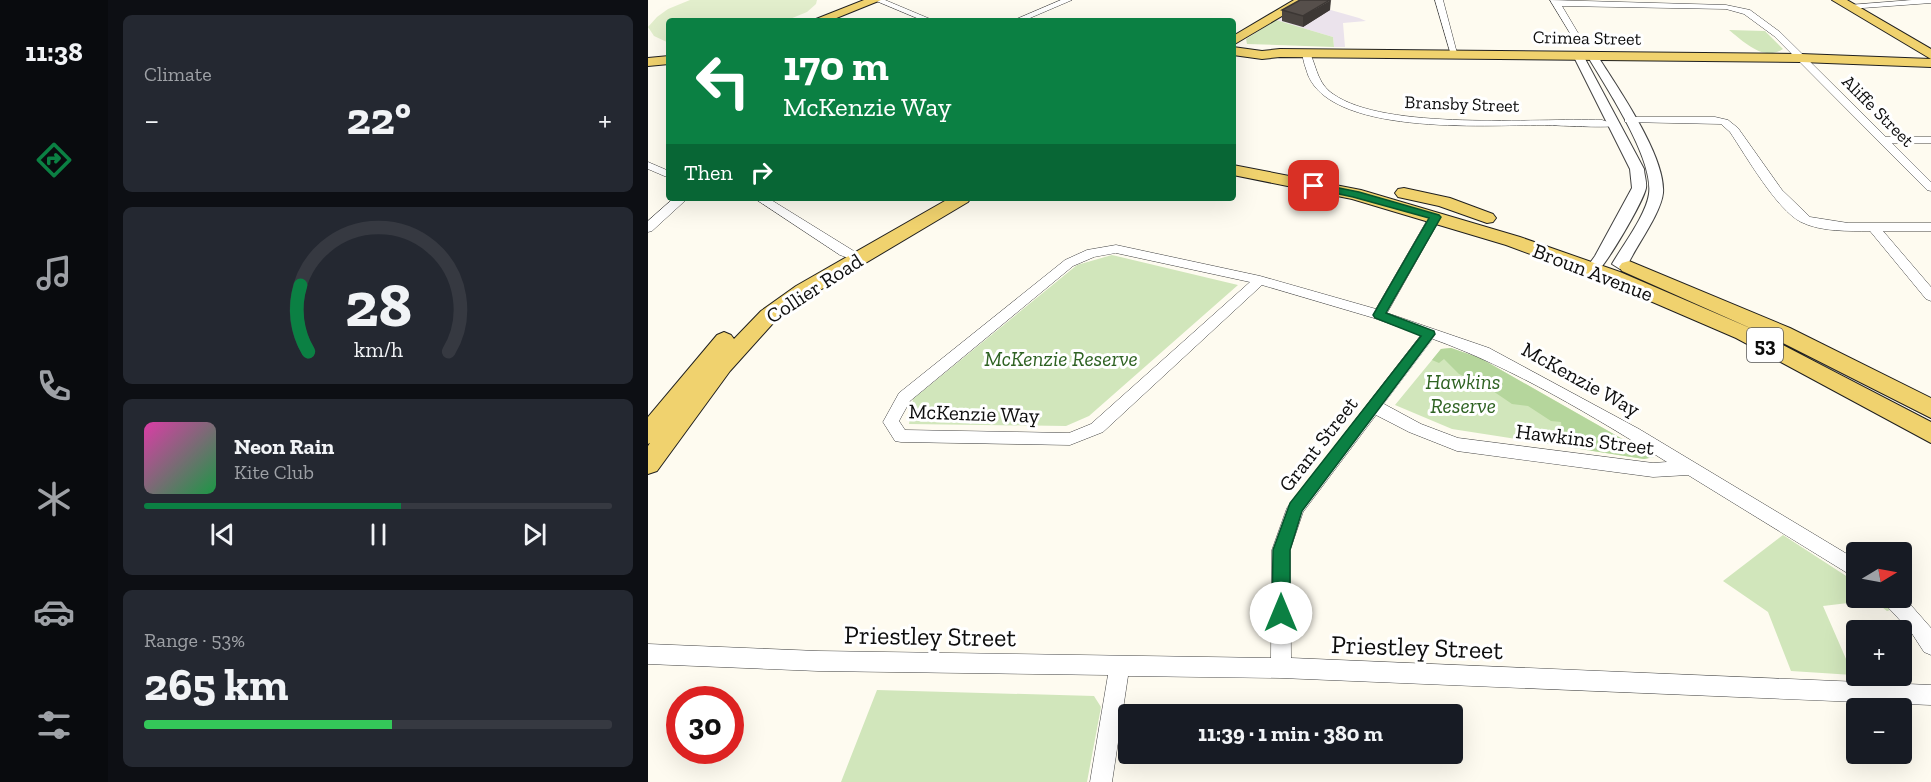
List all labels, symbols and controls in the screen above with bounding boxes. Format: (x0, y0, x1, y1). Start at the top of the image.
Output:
street label: Crimea Street (1533, 26, 1642, 50)
text: 11:38 (25, 36, 83, 68)
text: 170 m (783, 40, 889, 91)
icon: left (684, 42, 762, 120)
text: Climate (144, 62, 212, 86)
street label: Aliffe Street (1838, 71, 1919, 152)
text: McKenzie Way (783, 91, 952, 123)
street label: Bransby Street (1404, 91, 1520, 117)
text: 22° (346, 92, 411, 146)
text: − (144, 100, 159, 139)
text: + (598, 100, 612, 139)
icon: directions (33, 139, 75, 181)
icon: right (745, 156, 778, 189)
text: Then (684, 159, 733, 186)
pin (1288, 160, 1339, 211)
icon: arrive (1297, 169, 1330, 202)
street label: Broun Avenue (1529, 238, 1657, 306)
street label: Collier Road (761, 247, 867, 328)
icon: music (33, 252, 75, 294)
text: 28 (344, 267, 412, 342)
road number: 53 (1747, 328, 1783, 362)
street label: McKenzie Way (1518, 336, 1645, 422)
text: km/h (354, 338, 402, 363)
park label: McKenzie Reserve (984, 346, 1138, 371)
icon: phone (33, 365, 75, 407)
park label: Hawkins Reserve (1426, 369, 1501, 418)
street label: Grant Street (1273, 391, 1363, 496)
street label: McKenzie Way (908, 398, 1040, 428)
street label: Hawkins Street (1514, 418, 1656, 460)
text: Neon Rain (234, 433, 334, 460)
text: Kite Club (234, 460, 314, 484)
icon: climate (33, 478, 75, 520)
icon: previous (206, 518, 239, 551)
icon: pause (362, 518, 395, 551)
icon: next (518, 518, 551, 551)
north arrow (1846, 542, 1912, 608)
map controls (1846, 542, 1912, 764)
position arrow (1249, 581, 1313, 645)
icon: car (33, 591, 75, 633)
street label: Priestley Street (844, 619, 1017, 654)
button: + (1846, 620, 1912, 686)
text: Range · 53% (144, 628, 245, 652)
street label: Priestley Street (1330, 628, 1504, 666)
text: 265 km (144, 658, 289, 712)
speed limit sign: 30 (666, 686, 744, 764)
button: − (1846, 698, 1912, 764)
icon: filters (33, 704, 75, 746)
text: 11:39 · 1 min · 380 m (1198, 720, 1383, 747)

